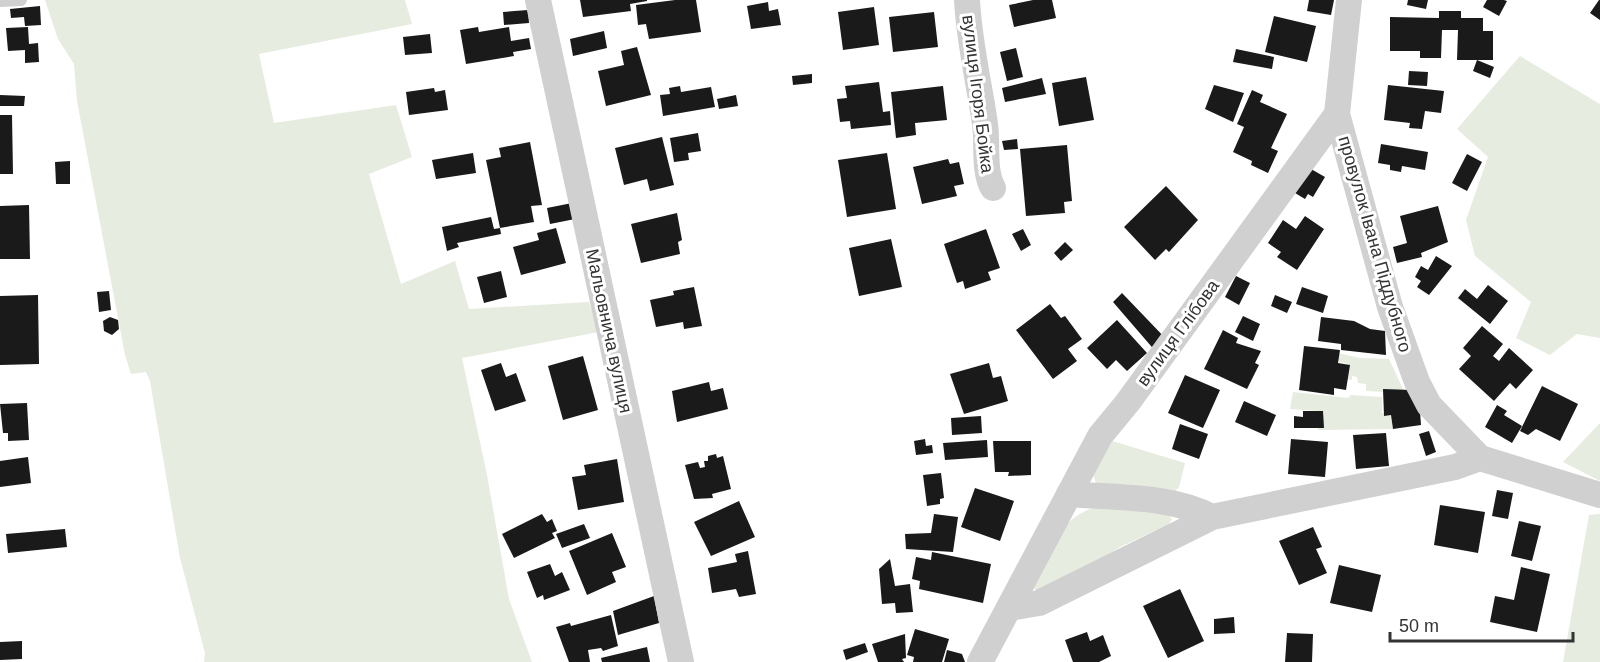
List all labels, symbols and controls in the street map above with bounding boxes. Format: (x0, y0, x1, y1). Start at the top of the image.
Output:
street label: вулиця Ігоря Бойка (958, 14, 998, 175)
street label: провулок Івана Піддубного (1335, 134, 1415, 354)
street label: Мальовнича вулиця (582, 247, 636, 415)
street label: вулиця Глібова (1133, 275, 1224, 390)
scale bar (1390, 605, 1573, 643)
text: 50 m (1399, 616, 1439, 636)

